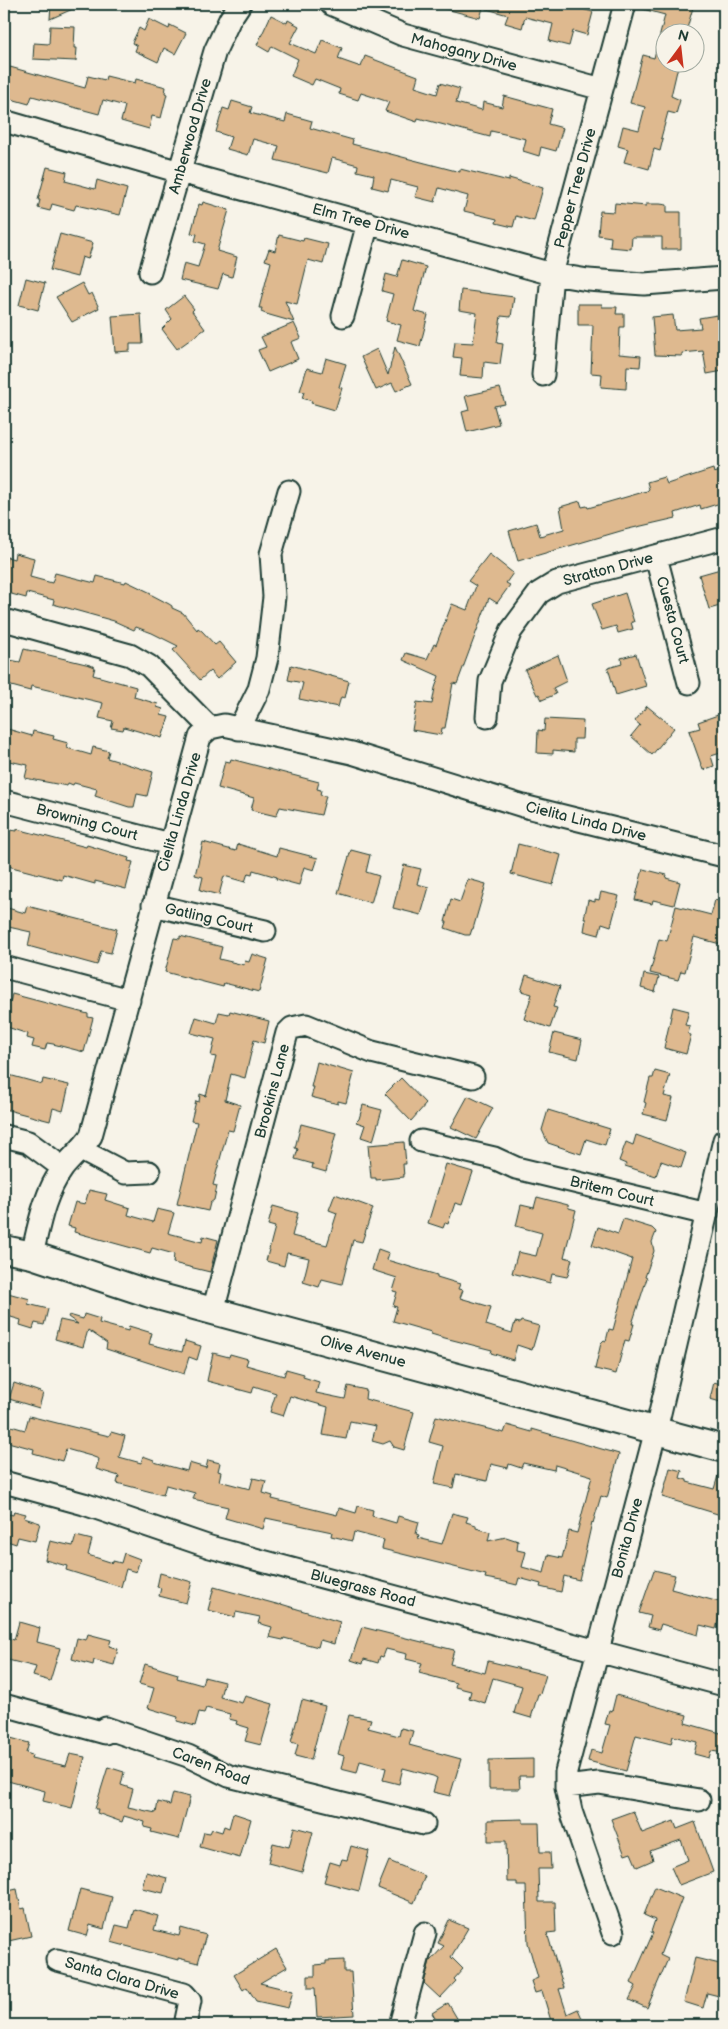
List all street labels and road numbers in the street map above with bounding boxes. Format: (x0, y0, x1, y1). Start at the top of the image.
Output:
street label: Mahogany Drive (409, 29, 519, 76)
street label: Amberwood Drive (165, 76, 216, 196)
street label: Pepper Tree Drive (550, 126, 601, 250)
street label: Elm Tree Drive (310, 199, 412, 244)
street label: Stratton Drive (561, 548, 655, 591)
street label: Cuesta Court (652, 574, 693, 666)
street label: Cielita Linda Drive (153, 750, 206, 874)
street label: Cielita Linda Drive (524, 797, 648, 846)
street label: Browning Court (34, 800, 140, 845)
street label: Gatling Court (163, 899, 255, 938)
street label: Brookins Lane (251, 1042, 294, 1141)
street label: Britem Court (568, 1172, 656, 1211)
street label: Olive Avenue (318, 1331, 408, 1372)
street label: Bonita Drive (608, 1496, 647, 1581)
street label: Bluegrass Road (308, 1565, 418, 1612)
street label: Caren Road (169, 1743, 252, 1790)
street label: Santa Clara Drive (63, 1953, 181, 2004)

